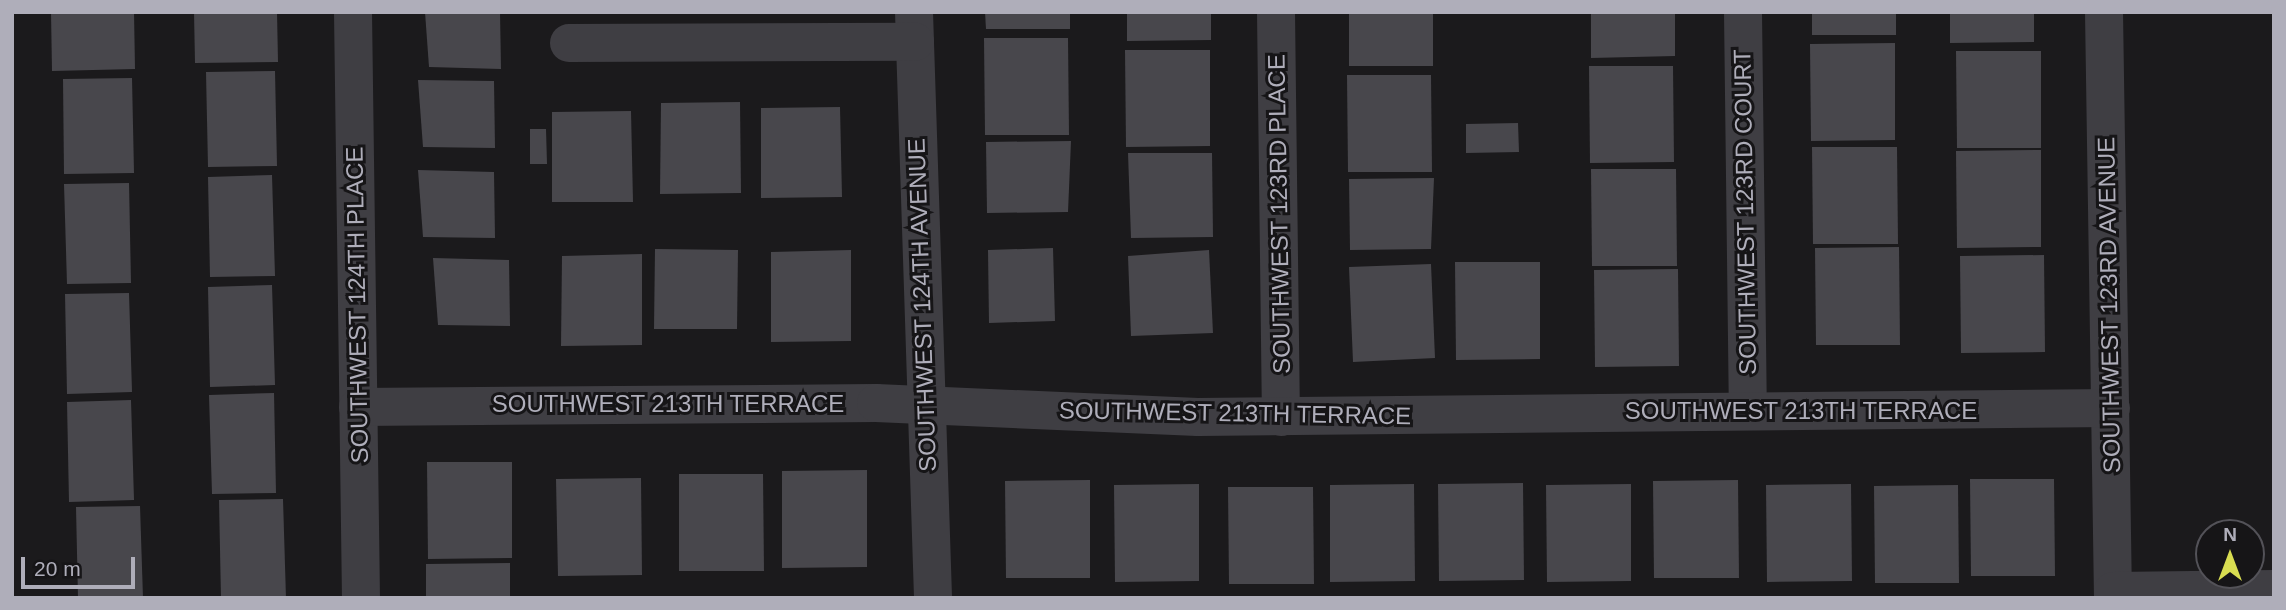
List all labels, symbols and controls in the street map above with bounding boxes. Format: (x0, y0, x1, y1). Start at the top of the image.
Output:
street label: SOUTHWEST 123RD COURT (1728, 49, 1762, 375)
street label: SOUTHWEST 123RD PLACE (1262, 54, 1296, 374)
street label: SOUTHWEST 123RD AVENUE (2092, 136, 2126, 474)
street label: SOUTHWEST 124TH AVENUE (902, 137, 942, 473)
street label: SOUTHWEST 124TH PLACE (340, 146, 374, 464)
street label: SOUTHWEST 213TH TERRACE (491, 390, 845, 418)
street label: SOUTHWEST 213TH TERRACE (1058, 396, 1412, 430)
street label: SOUTHWEST 213TH TERRACE (1624, 397, 1978, 425)
north arrow (2195, 519, 2265, 589)
text: N (2223, 524, 2237, 545)
scale bar (24, 544, 138, 588)
text: 20 m (34, 557, 81, 580)

